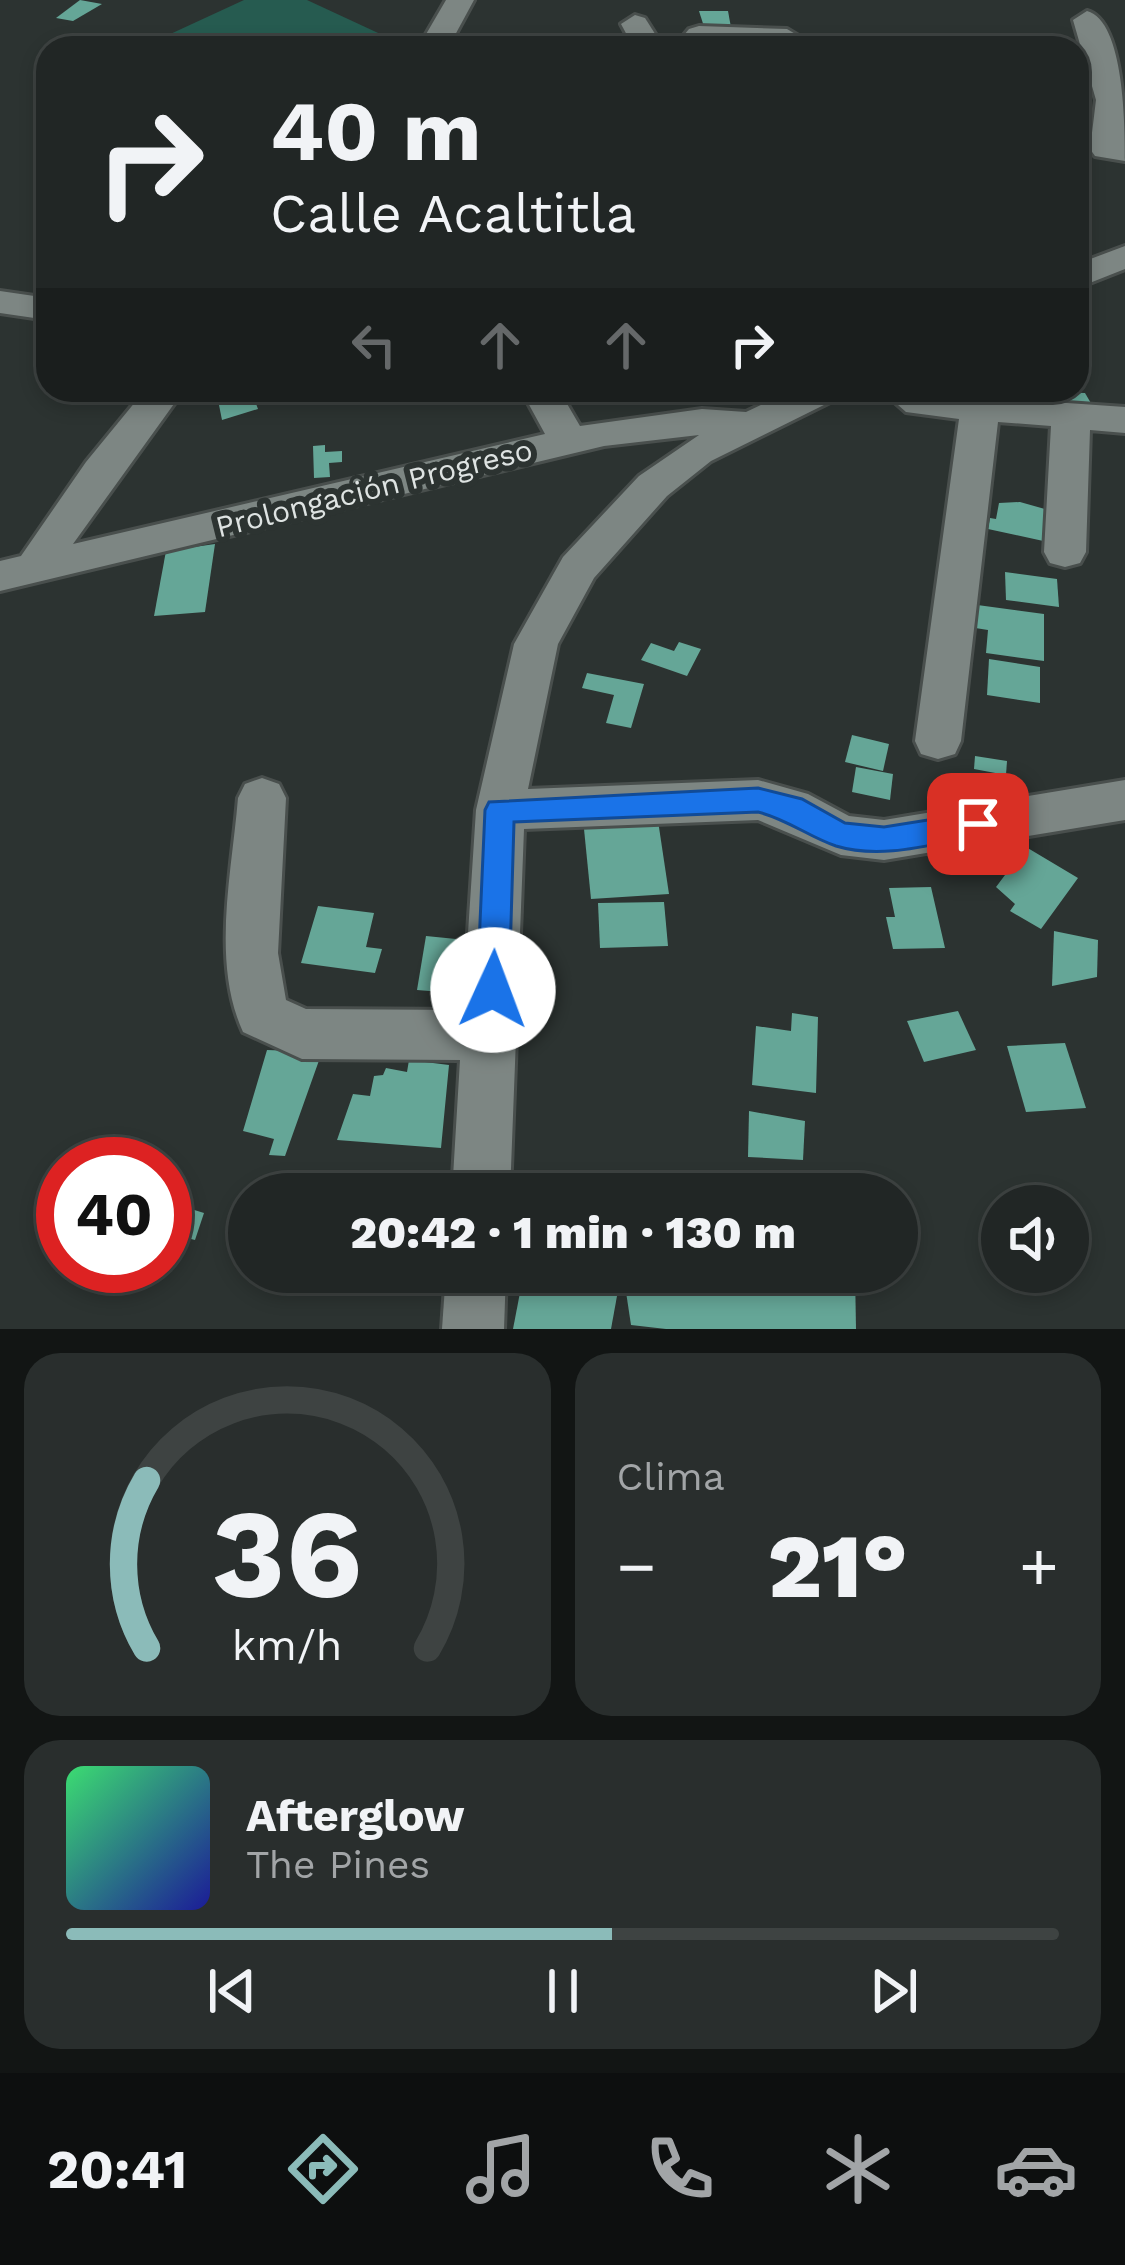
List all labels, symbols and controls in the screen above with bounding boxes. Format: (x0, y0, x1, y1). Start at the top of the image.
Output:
text: 40 m (270, 82, 481, 180)
icon: right (72, 84, 228, 240)
text: Calle Acaltitla (270, 182, 636, 245)
icon: left (341, 312, 407, 378)
icon: ahead (467, 312, 533, 378)
icon: ahead (593, 312, 659, 378)
icon: right (719, 312, 785, 378)
street label: Prolongación Progreso (212, 432, 536, 544)
pin (927, 773, 1029, 875)
icon: arrive (945, 791, 1011, 857)
position arrow (430, 927, 556, 1053)
speed limit sign: 40 (36, 1137, 192, 1293)
map controls (981, 1185, 1089, 1293)
button: sound (981, 1185, 1089, 1293)
text: 20:42 · 1 min · 130 m (350, 1206, 796, 1259)
text: Clima (617, 1454, 725, 1499)
text: 36 (212, 1481, 363, 1627)
text: 21° (768, 1513, 908, 1619)
text: − (617, 1528, 656, 1605)
text: + (1019, 1528, 1059, 1605)
text: km/h (232, 1619, 342, 1669)
text: Afterglow (246, 1789, 465, 1842)
text: The Pines (246, 1842, 430, 1887)
icon: previous (199, 1958, 265, 2024)
icon: pause (530, 1958, 596, 2024)
icon: next (861, 1958, 927, 2024)
icon: directions (281, 2127, 365, 2211)
icon: music (459, 2127, 543, 2211)
icon: phone (638, 2127, 722, 2211)
icon: climate (816, 2127, 900, 2211)
icon: car (994, 2127, 1078, 2211)
text: 20:41 (47, 2138, 187, 2201)

